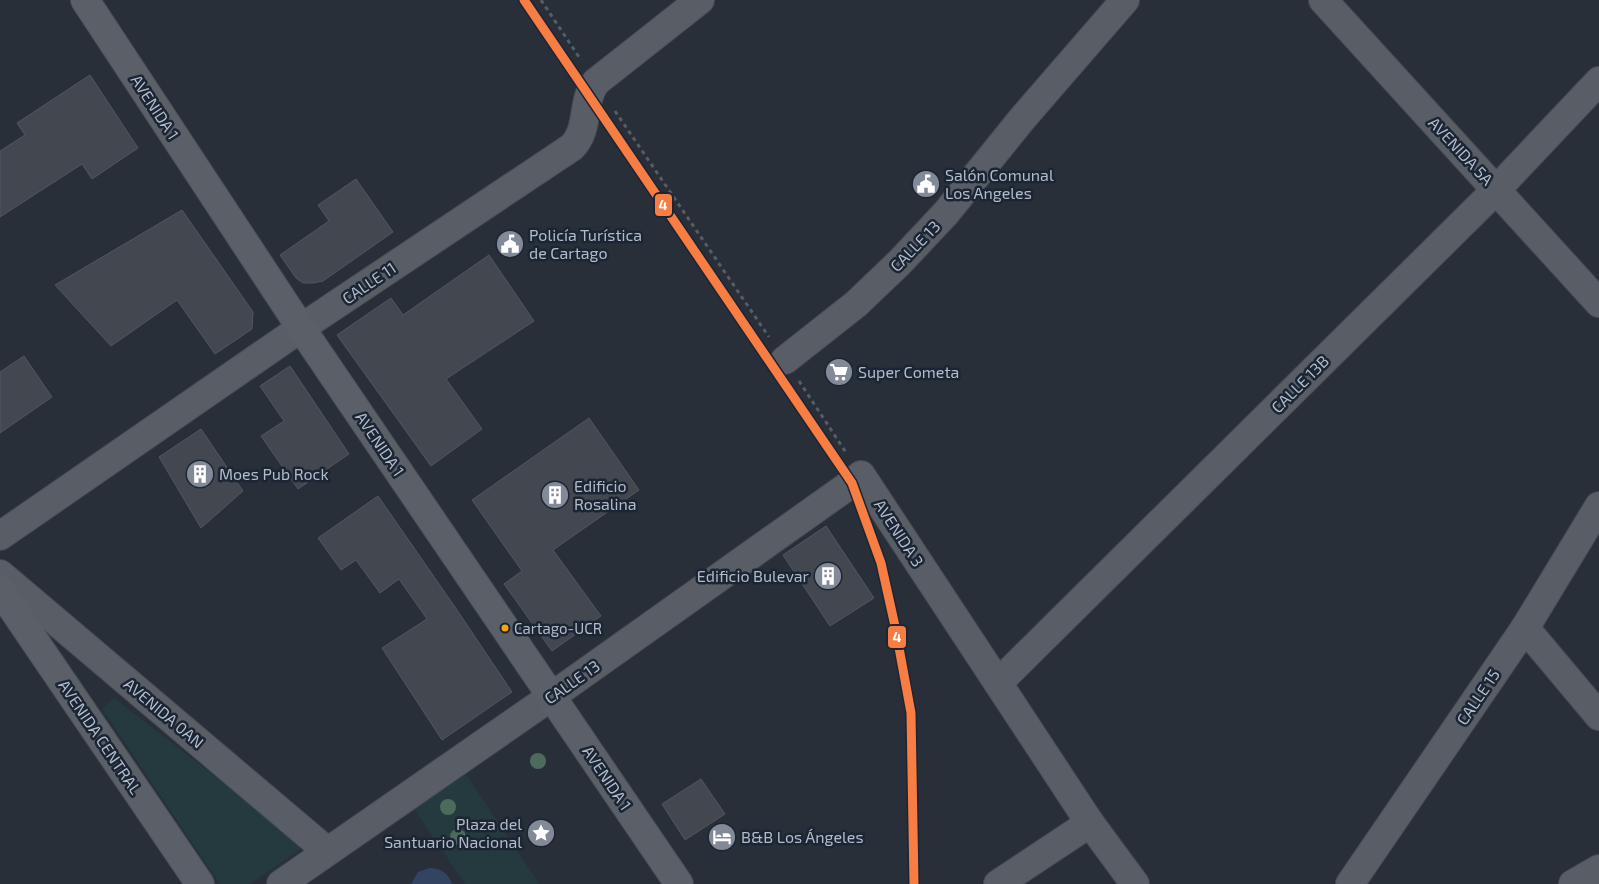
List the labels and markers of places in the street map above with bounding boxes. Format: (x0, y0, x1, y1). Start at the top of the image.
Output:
place label: Salón Comunal Los Angeles (945, 165, 1054, 202)
public building icon: Salón Comunal Los Angeles (911, 169, 941, 199)
place label: Policía Turística de Cartago (529, 225, 642, 262)
public building icon: Policía Turística de Cartago (495, 229, 525, 259)
supermarket icon: Super Cometa (824, 357, 854, 387)
place label: Super Cometa (858, 362, 959, 381)
building icon: Moes Pub Rock (185, 459, 215, 489)
place label: Moes Pub Rock (219, 464, 329, 483)
place label: Edificio Rosalina (574, 476, 637, 513)
building icon: Edificio Rosalina (540, 480, 570, 510)
building icon: Edificio Bulevar (813, 561, 843, 591)
place label: Edificio Bulevar (697, 566, 810, 585)
place label: Cartago-UCR (514, 619, 602, 637)
marker: Cartago-UCR (500, 623, 510, 633)
place label: Plaza del Santuario Nacional (384, 814, 522, 851)
place icon: Plaza del Santuario Nacional (526, 818, 556, 848)
hotel icon: B&B Los Ángeles (707, 822, 737, 852)
place label: B&B Los Ángeles (741, 827, 864, 846)

